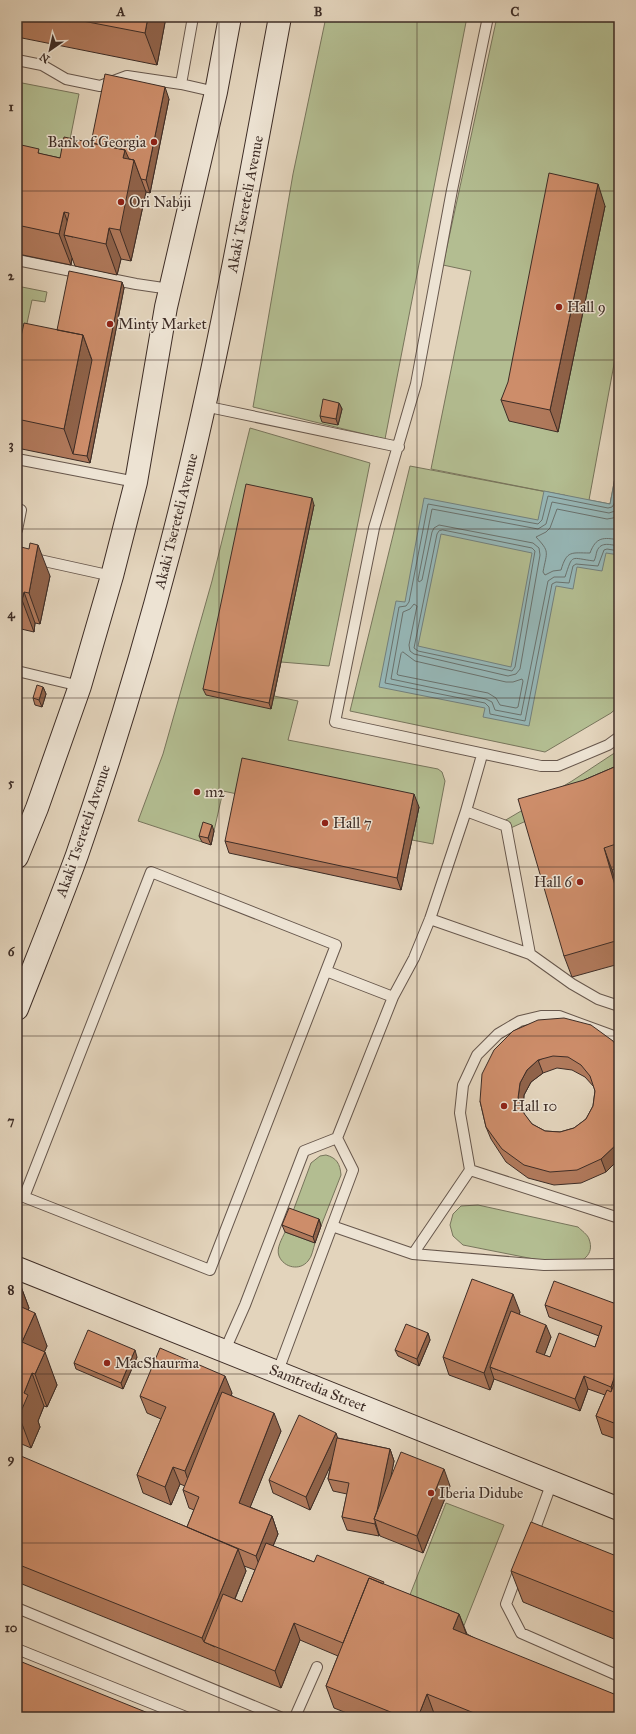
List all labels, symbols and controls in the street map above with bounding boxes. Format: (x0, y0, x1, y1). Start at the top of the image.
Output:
text: A (116, 4, 126, 20)
text: B (314, 4, 323, 20)
text: C (511, 4, 520, 20)
north arrow (30, 30, 70, 70)
text: N (37, 50, 52, 66)
text: 1 (8, 99, 14, 115)
place label: Bank of Georgia (48, 133, 147, 151)
street label: Akaki Tsereteli Avenue (223, 134, 267, 275)
marker: Bank of Georgia (149, 137, 159, 147)
place label: Ori Nabiji (129, 193, 191, 211)
marker: Ori Nabiji (116, 197, 126, 207)
text: 2 (8, 268, 15, 284)
place label: Hall 9 (567, 298, 606, 316)
marker: Hall 9 (554, 302, 564, 312)
place label: Minty Market (118, 315, 208, 333)
marker: Minty Market (105, 319, 115, 329)
text: 3 (8, 437, 14, 453)
street label: Akaki Tsereteli Avenue (150, 451, 202, 592)
text: 4 (7, 606, 15, 622)
street label: Akaki Tsereteli Avenue (52, 762, 114, 901)
text: 5 (8, 775, 15, 791)
place label: m2 (205, 783, 226, 801)
marker: m2 (192, 787, 202, 797)
place label: Hall 7 (333, 814, 372, 832)
marker: Hall 7 (320, 818, 330, 828)
place label: Hall 6 (534, 873, 573, 891)
marker: Hall 6 (575, 877, 585, 887)
text: 6 (8, 944, 16, 960)
place label: Hall 10 (512, 1097, 557, 1115)
marker: Hall 10 (499, 1101, 509, 1111)
text: 7 (8, 1113, 15, 1129)
text: 8 (8, 1282, 15, 1298)
place label: MacShaurma (115, 1354, 200, 1372)
marker: MacShaurma (102, 1358, 112, 1368)
street label: Samtredia Street (267, 1360, 370, 1416)
text: 9 (8, 1451, 15, 1467)
place label: Iberia Didube (439, 1484, 523, 1502)
marker: Iberia Didube (426, 1488, 436, 1498)
text: 10 (5, 1620, 18, 1636)

